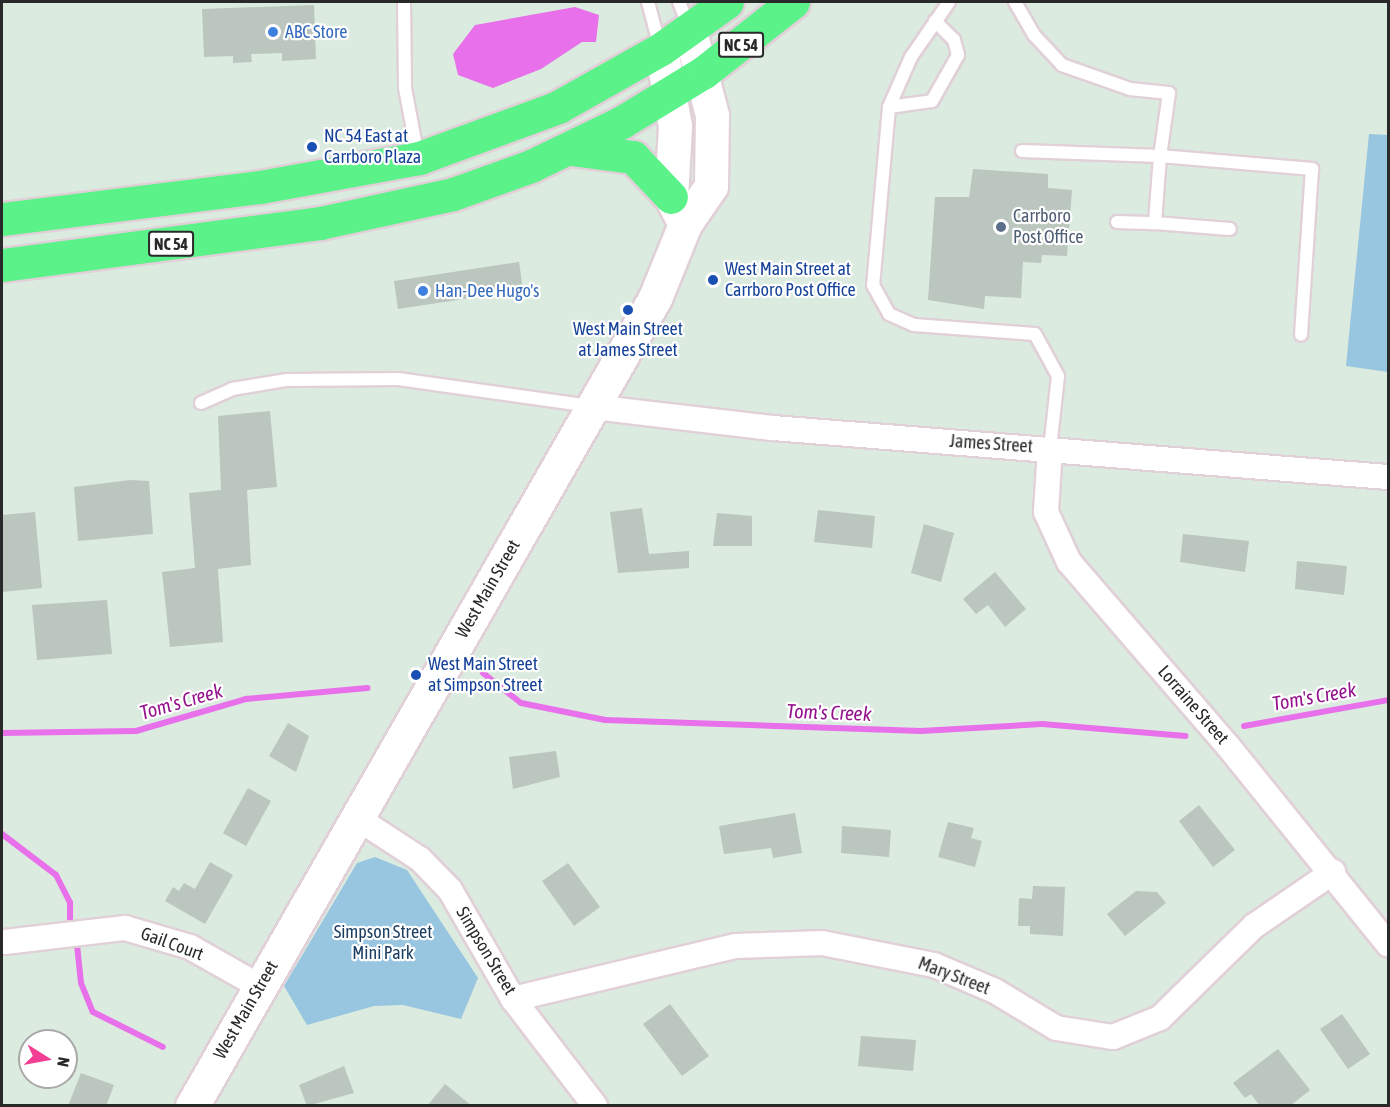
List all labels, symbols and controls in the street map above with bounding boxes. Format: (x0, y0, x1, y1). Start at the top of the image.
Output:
place label: ABC Store (285, 21, 347, 43)
marker: ABC Store (266, 25, 280, 39)
road number: NC 54 (717, 32, 765, 58)
place label: NC 54 East at Carrboro Plaza (324, 126, 421, 168)
marker: NC 54 East at Carrboro Plaza (305, 140, 319, 154)
place label: Carrboro Post Office (1013, 206, 1083, 248)
marker: Carrboro Post Office (994, 220, 1008, 234)
road number: NC 54 (147, 231, 195, 257)
place label: West Main Street at Carrboro Post Office (725, 259, 856, 302)
marker: West Main Street at Carrboro Post Office (706, 273, 720, 287)
place label: Han-Dee Hugo's (435, 280, 539, 302)
marker: Han-Dee Hugo's (416, 284, 430, 298)
marker: West Main Street at James Street (621, 303, 635, 317)
place label: West Main Street at James Street (573, 319, 683, 362)
street label: James Street (949, 430, 1033, 458)
street label: West Main Street (451, 536, 525, 642)
place label: West Main Street at Simpson Street (428, 654, 543, 696)
street label: Lorraine Street (1153, 661, 1233, 749)
marker: West Main Street at Simpson Street (409, 668, 423, 682)
water label: Tom's Creek (1270, 677, 1358, 715)
water label: Tom's Creek (137, 678, 225, 724)
water label: Tom's Creek (786, 699, 872, 725)
street label: Simpson Street (451, 903, 521, 999)
park label: Simpson Street Mini Park (334, 922, 432, 964)
street label: Gail Court (138, 923, 206, 965)
street label: Mary Street (915, 952, 993, 1000)
street label: West Main Street (209, 957, 283, 1063)
north arrow (18, 1029, 78, 1089)
text: N (54, 1056, 73, 1068)

